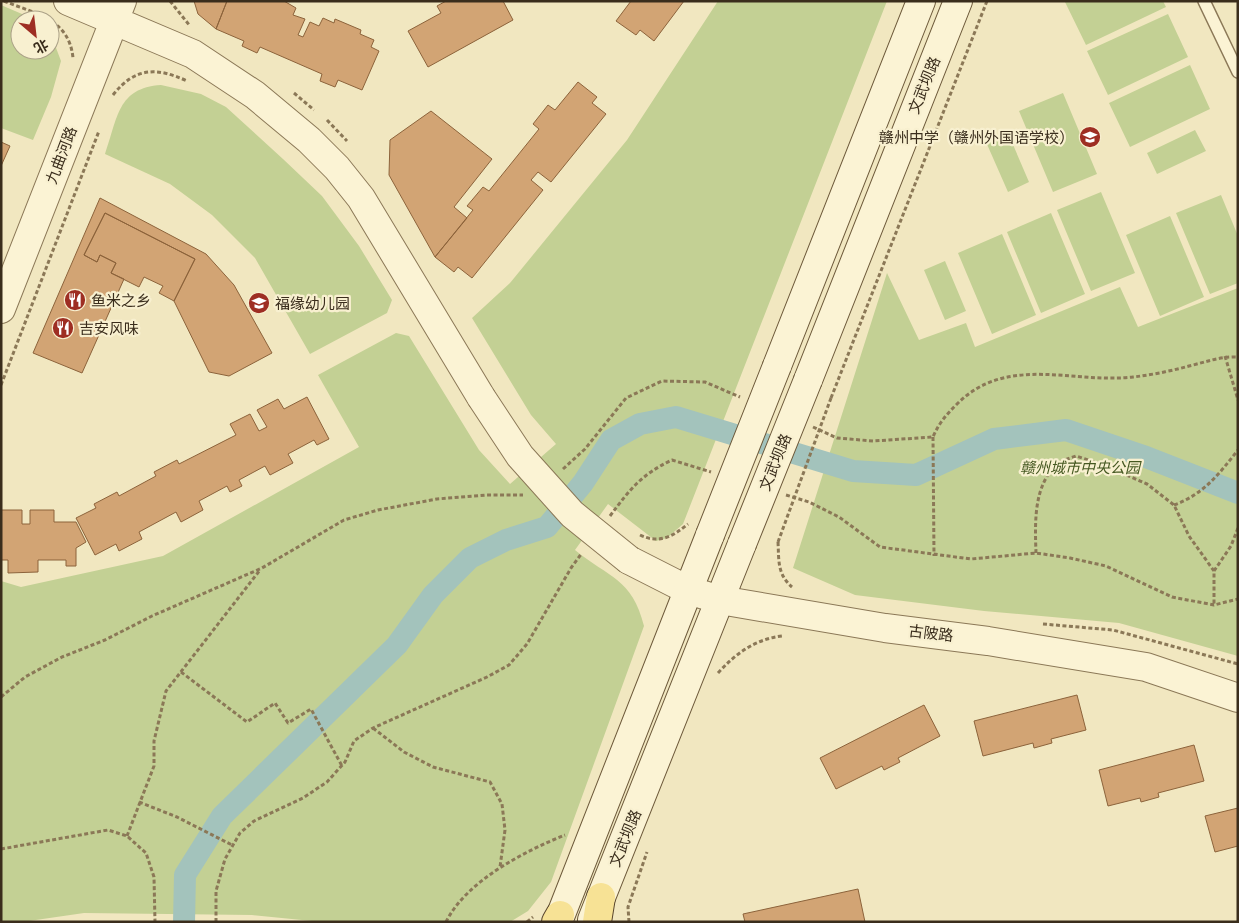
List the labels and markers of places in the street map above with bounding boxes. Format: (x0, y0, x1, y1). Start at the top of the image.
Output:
school or university icon: 赣州中学（赣州外国语学校） (1078, 125, 1102, 149)
place label: 赣州中学（赣州外国语学校） (879, 127, 1074, 148)
restaurant icon: 鱼米之乡 (63, 288, 87, 312)
place label: 鱼米之乡 (91, 290, 151, 311)
school or university icon: 福缘幼儿园 (247, 291, 271, 315)
place label: 福缘幼儿园 (275, 293, 350, 314)
restaurant icon: 吉安风味 (51, 316, 75, 340)
place label: 吉安风味 (79, 318, 139, 339)

